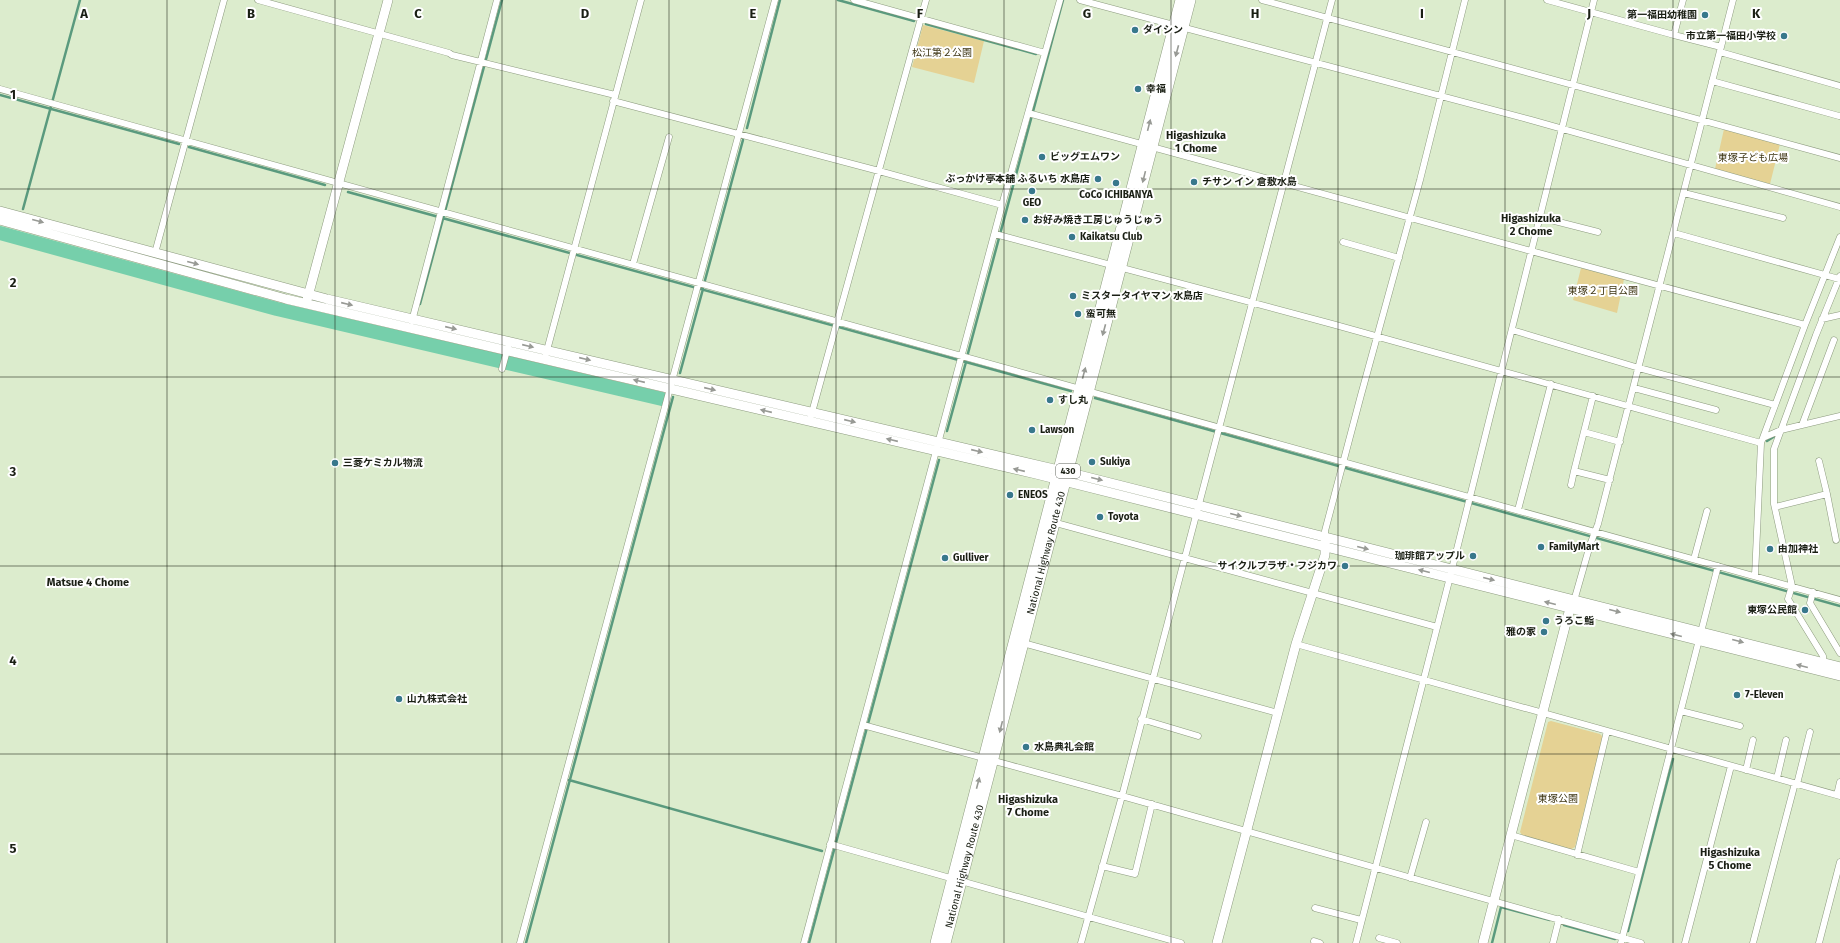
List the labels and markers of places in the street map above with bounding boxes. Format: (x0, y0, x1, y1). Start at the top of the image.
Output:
place label: 第一福田幼稚園 (1627, 9, 1697, 21)
marker: 第一福田幼稚園 (1700, 10, 1710, 20)
place label: ダイシン (1143, 24, 1183, 36)
marker: ダイシン (1130, 25, 1140, 35)
place label: 市立第一福田小学校 (1686, 30, 1776, 42)
marker: 市立第一福田小学校 (1779, 31, 1789, 41)
place label: 幸福 (1146, 83, 1166, 95)
marker: 幸福 (1133, 84, 1143, 94)
place label: ビッグエムワン (1050, 151, 1120, 163)
marker: ビッグエムワン (1037, 152, 1047, 162)
place label: ぶっかけ亭本舗 ふるいち 水島店 (945, 173, 1090, 185)
marker: ぶっかけ亭本舗 ふるいち 水島店 (1093, 174, 1103, 184)
place label: チサン イン 倉敷水島 (1202, 176, 1297, 188)
marker: チサン イン 倉敷水島 (1189, 177, 1199, 187)
marker: CoCo ICHIBANYA (1111, 178, 1121, 188)
marker: GEO (1027, 186, 1037, 196)
place label: CoCo ICHIBANYA (1079, 189, 1154, 201)
place label: GEO (1023, 197, 1041, 209)
place label: お好み焼き工房じゅうじゅう (1033, 214, 1163, 226)
marker: お好み焼き工房じゅうじゅう (1020, 215, 1030, 225)
place label: Kaikatsu Club (1080, 231, 1143, 243)
marker: Kaikatsu Club (1067, 232, 1077, 242)
place label: ミスタータイヤマン 水島店 (1081, 290, 1203, 302)
marker: ミスタータイヤマン 水島店 (1068, 291, 1078, 301)
place label: 蛮可無 (1085, 308, 1116, 320)
marker: 蛮可無 (1073, 309, 1083, 319)
place label: すし丸 (1058, 394, 1088, 406)
marker: すし丸 (1045, 395, 1055, 405)
place label: Lawson (1040, 424, 1075, 436)
marker: Lawson (1027, 425, 1037, 435)
place label: Sukiya (1100, 456, 1131, 468)
place label: 三菱ケミカル物流 (343, 457, 423, 469)
marker: Sukiya (1087, 457, 1097, 467)
marker: 三菱ケミカル物流 (330, 458, 340, 468)
place label: ENEOS (1018, 489, 1048, 501)
marker: ENEOS (1005, 490, 1015, 500)
place label: Toyota (1108, 511, 1139, 523)
marker: Toyota (1095, 512, 1105, 522)
place label: FamilyMart (1549, 541, 1599, 553)
marker: FamilyMart (1536, 542, 1546, 552)
place label: 由加神社 (1778, 543, 1819, 555)
marker: 由加神社 (1765, 544, 1775, 554)
place label: 珈琲館アップル (1395, 550, 1465, 562)
marker: 珈琲館アップル (1468, 551, 1478, 561)
place label: Gulliver (953, 552, 990, 564)
marker: Gulliver (940, 553, 950, 563)
place label: サイクルプラザ・フジカワ (1218, 560, 1337, 572)
marker: サイクルプラザ・フジカワ (1340, 561, 1350, 571)
place label: 東塚公民館 (1747, 604, 1797, 616)
marker: 東塚公民館 (1800, 605, 1810, 615)
place label: うろこ鮨 (1554, 615, 1594, 627)
marker: うろこ鮨 (1541, 616, 1551, 626)
place label: 雅の家 (1506, 626, 1536, 638)
marker: 雅の家 (1539, 627, 1549, 637)
place label: 7-Eleven (1745, 689, 1784, 701)
marker: 7-Eleven (1732, 690, 1742, 700)
place label: 山九株式会社 (407, 693, 468, 705)
marker: 山九株式会社 (394, 694, 404, 704)
place label: 水島典礼会館 (1034, 741, 1094, 753)
marker: 水島典礼会館 (1021, 742, 1031, 752)

